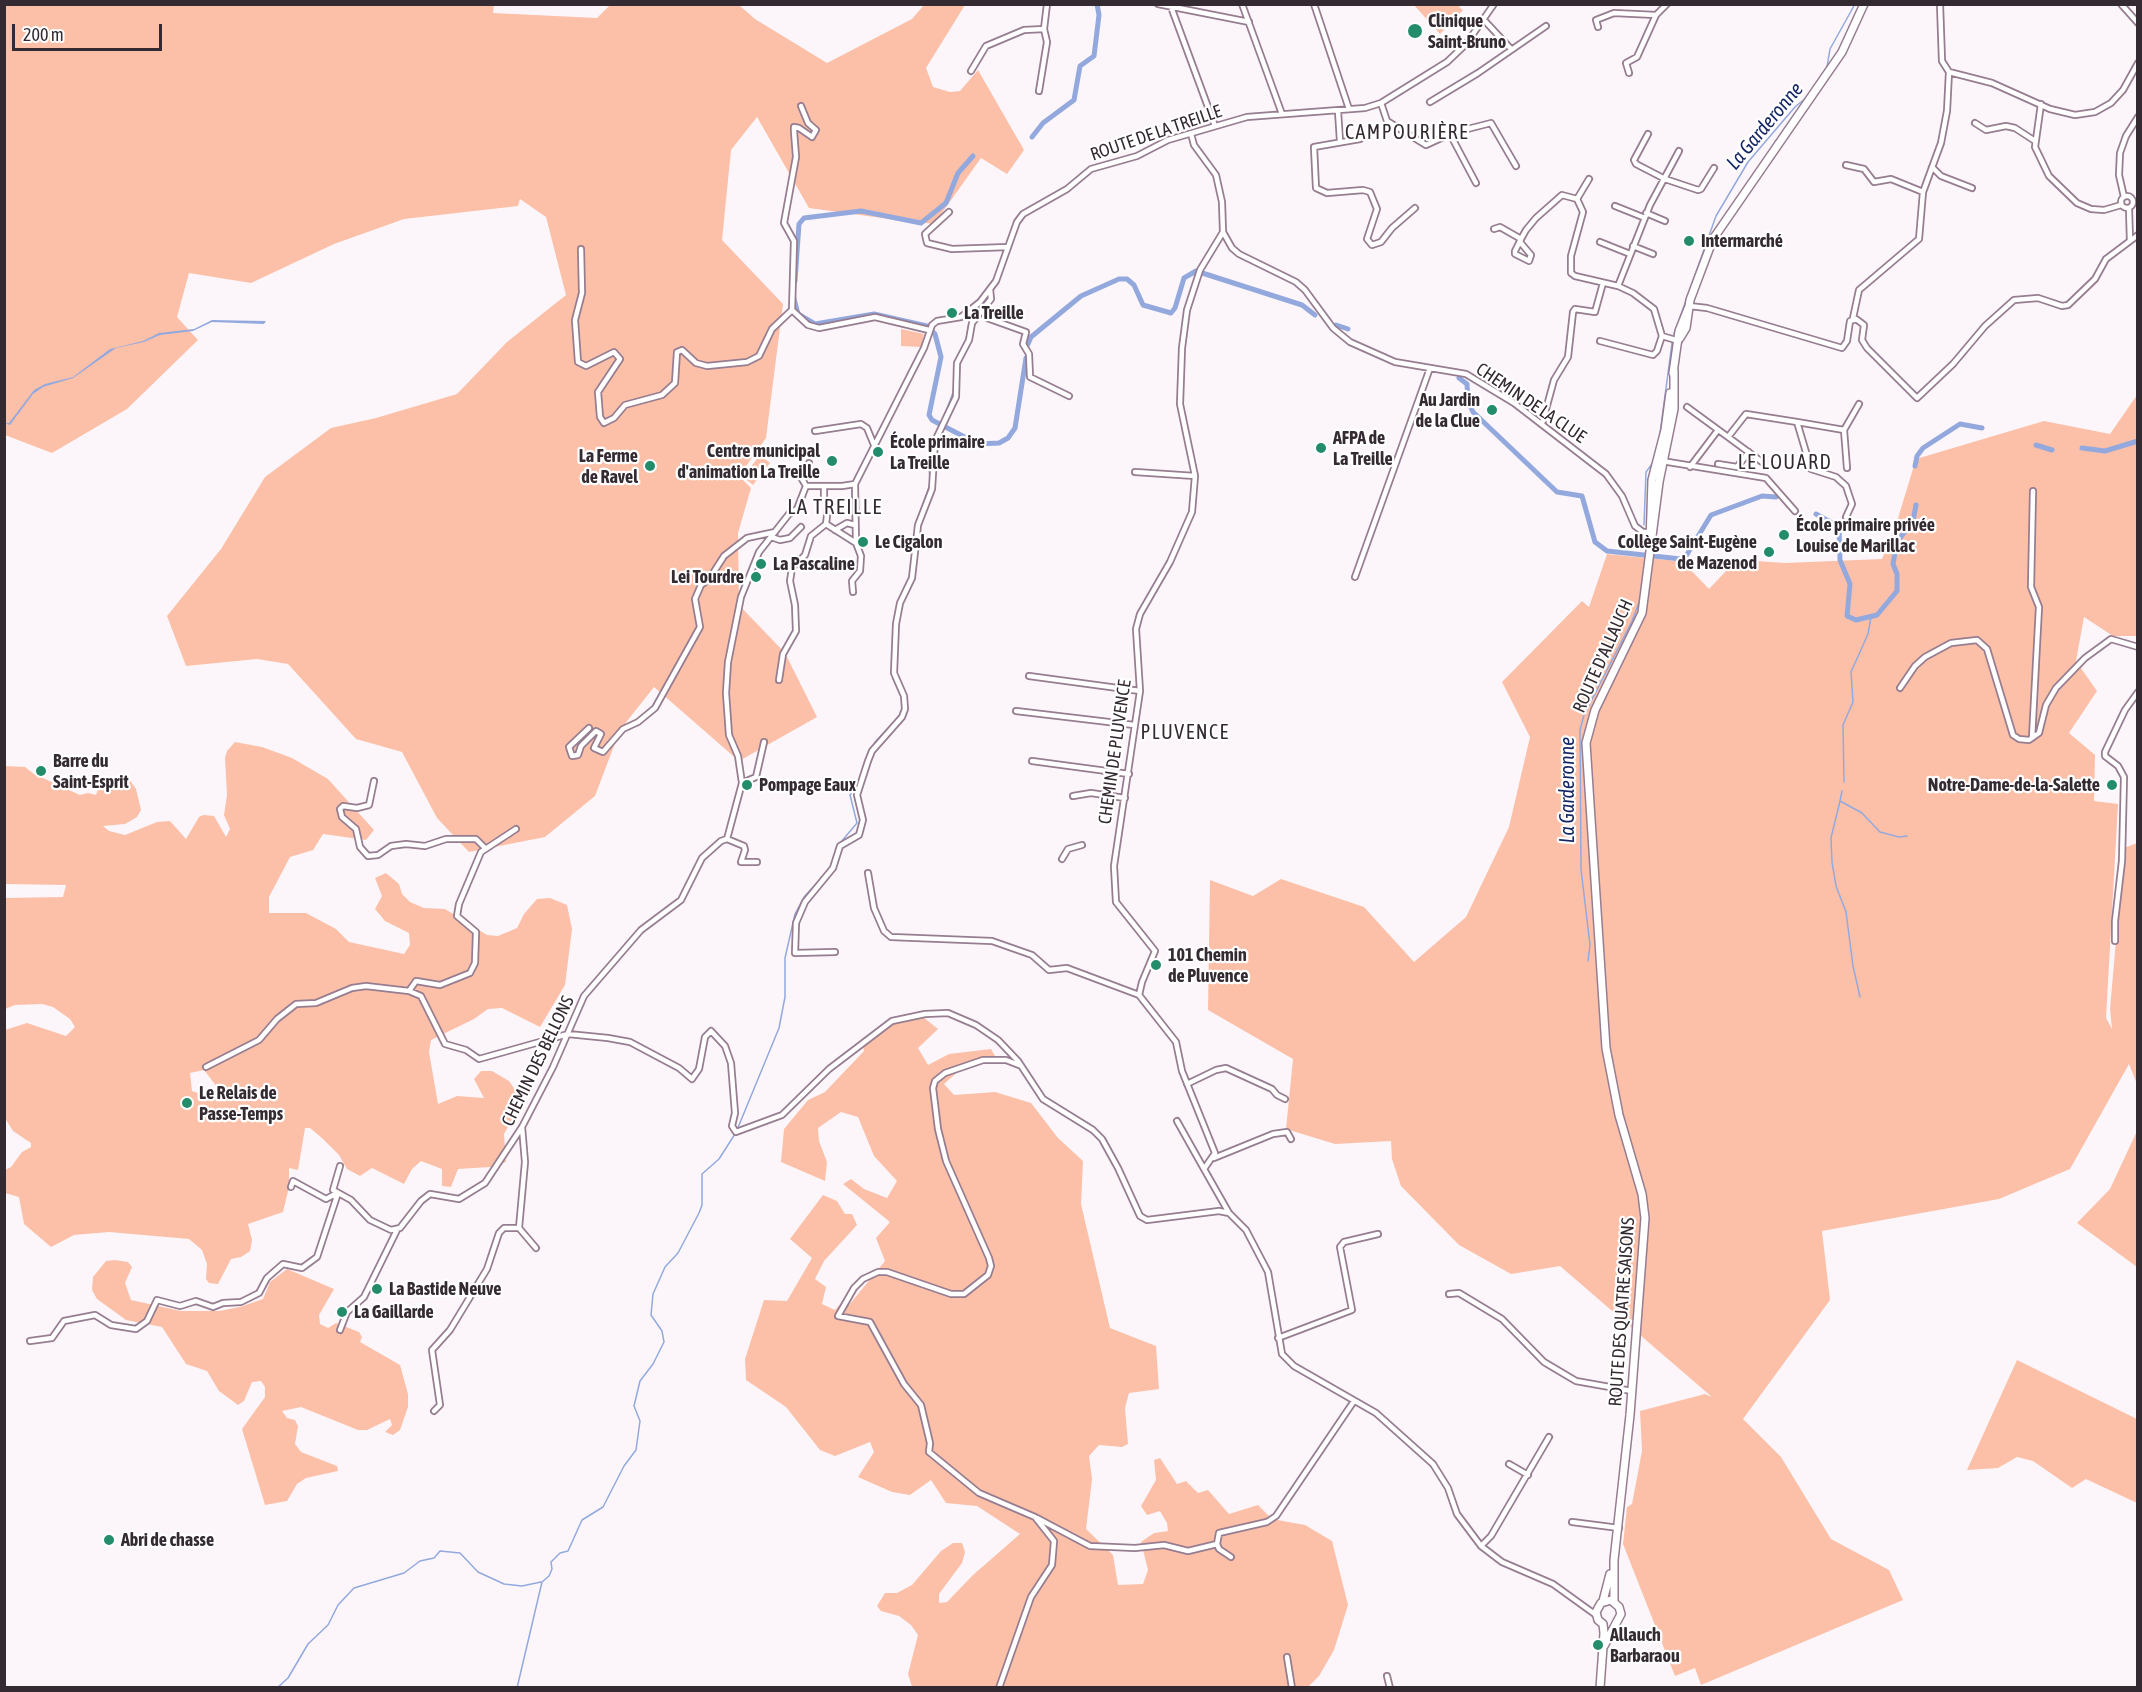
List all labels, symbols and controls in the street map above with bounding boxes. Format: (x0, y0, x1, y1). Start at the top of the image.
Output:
place label: Clinique Saint-Bruno (1428, 10, 1506, 52)
scale bar (15, 12, 165, 50)
marker: Clinique Saint-Bruno (1406, 22, 1424, 40)
text: 200 m (23, 24, 64, 45)
water label: La Garderonne (1722, 77, 1808, 175)
street label: ROUTE DE LA TREILLE (1088, 100, 1224, 166)
district label: CAMPOURIÈRE (1345, 121, 1469, 145)
place label: Intermarché (1701, 230, 1783, 252)
marker: Intermarché (1682, 234, 1696, 248)
place label: La Treille (964, 302, 1024, 324)
marker: La Treille (945, 306, 959, 320)
street label: CHEMIN DE LA CLUE (1472, 358, 1590, 448)
place label: Au Jardin de la Clue (1415, 389, 1480, 432)
marker: Au Jardin de la Clue (1485, 403, 1499, 417)
place label: AFPA de La Treille (1333, 427, 1393, 470)
place label: École primaire La Treille (890, 431, 985, 474)
place label: Centre municipal d'animation La Treille (677, 440, 820, 482)
marker: AFPA de La Treille (1314, 441, 1328, 455)
place label: La Ferme de Ravel (579, 445, 638, 488)
marker: École primaire La Treille (871, 445, 885, 459)
district label: LE LOUARD (1738, 451, 1832, 475)
marker: Centre municipal d'animation La Treille (825, 454, 839, 468)
marker: La Ferme de Ravel (643, 459, 657, 473)
district label: LA TREILLE (787, 494, 883, 520)
place label: École primaire privée Louise de Marillac (1796, 514, 1935, 556)
marker: École primaire privée Louise de Marillac (1777, 528, 1791, 542)
place label: Le Cigalon (875, 531, 942, 553)
place label: Collège Saint-Eugène de Mazenod (1618, 531, 1757, 574)
marker: Le Cigalon (856, 535, 870, 549)
marker: Collège Saint-Eugène de Mazenod (1762, 545, 1776, 559)
place label: La Pascaline (773, 553, 855, 575)
marker: La Pascaline (754, 557, 768, 571)
place label: Lei Tourdre (671, 566, 744, 588)
marker: Lei Tourdre (749, 570, 763, 584)
street label: ROUTE D'ALLAUCH (1568, 596, 1638, 716)
street label: CHEMIN DE PLUVENCE (1094, 678, 1136, 826)
district label: PLUVENCE (1141, 721, 1229, 745)
water label: La Garderonne (1556, 737, 1580, 843)
place label: Barre du Saint-Esprit (53, 750, 129, 792)
marker: Barre du Saint-Esprit (34, 764, 48, 778)
place label: Pompage Eaux (759, 774, 856, 796)
place label: Notre-Dame-de-la-Salette (1928, 774, 2100, 796)
marker: Pompage Eaux (740, 778, 754, 792)
marker: Notre-Dame-de-la-Salette (2105, 778, 2119, 792)
place label: 101 Chemin de Pluvence (1168, 944, 1248, 986)
marker: 101 Chemin de Pluvence (1149, 958, 1163, 972)
street label: CHEMIN DES BELLONS (497, 992, 579, 1130)
place label: Le Relais de Passe-Temps (199, 1082, 283, 1124)
marker: Le Relais de Passe-Temps (180, 1096, 194, 1110)
street label: ROUTE DES QUATRE SAISONS (1605, 1217, 1639, 1407)
place label: La Bastide Neuve (389, 1278, 501, 1300)
marker: La Bastide Neuve (370, 1282, 384, 1296)
place label: La Gaillarde (354, 1301, 434, 1323)
marker: La Gaillarde (335, 1305, 349, 1319)
place label: Abri de chasse (121, 1529, 214, 1551)
marker: Abri de chasse (102, 1533, 116, 1547)
place label: Allauch Barbaraou (1610, 1624, 1680, 1666)
marker: Allauch Barbaraou (1591, 1638, 1605, 1652)

